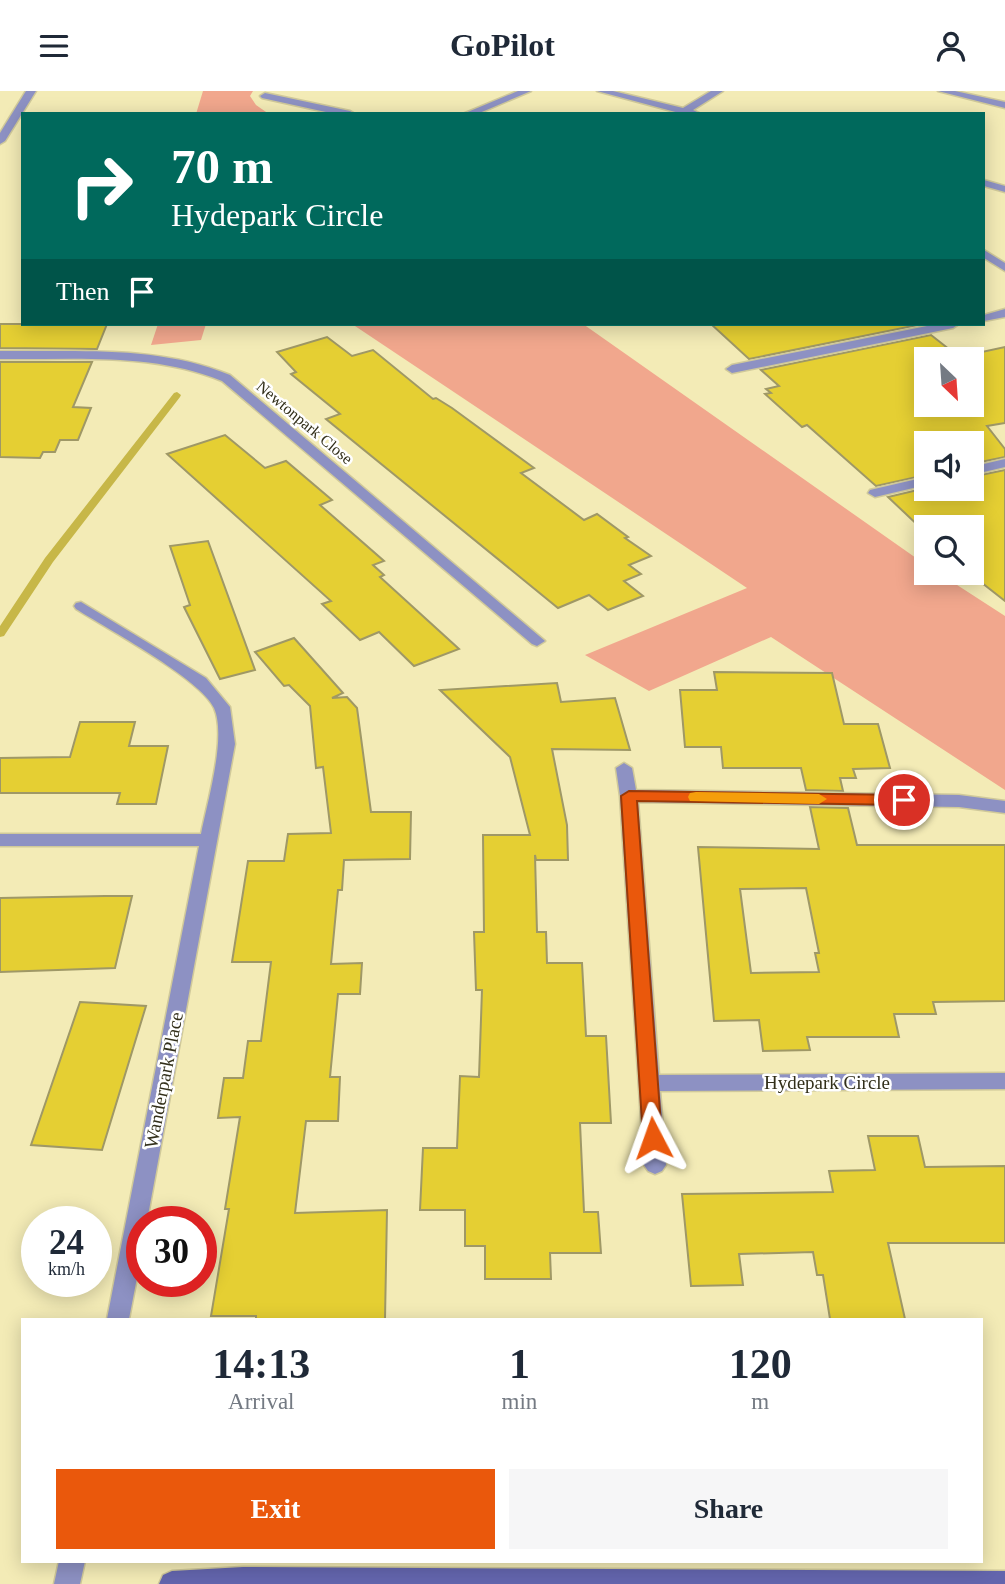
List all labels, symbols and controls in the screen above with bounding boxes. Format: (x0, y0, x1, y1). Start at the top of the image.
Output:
icon: menu (35, 27, 73, 65)
text: GoPilot (450, 27, 555, 63)
icon: person (932, 27, 970, 65)
text: 70 m (171, 139, 273, 194)
icon: right (56, 140, 147, 231)
text: Hydepark Circle (171, 197, 383, 233)
icon: arrive (123, 273, 161, 311)
text: Then (56, 277, 109, 306)
north arrow (914, 347, 984, 417)
map controls (914, 347, 984, 585)
street label: Newtonpark Close (253, 377, 356, 468)
button: sound (914, 431, 984, 501)
button: search (914, 515, 984, 585)
pin (874, 770, 934, 830)
icon: arrive (885, 781, 923, 819)
street label: Wanderpark Place (140, 1010, 187, 1150)
street label: Hydepark Circle (764, 1072, 890, 1093)
position arrow (616, 1101, 690, 1175)
speed limit sign: 30 (126, 1206, 217, 1297)
text: 24 (49, 1223, 84, 1262)
text: km/h (48, 1259, 85, 1279)
text: 14:13 (212, 1341, 310, 1387)
text: 1 (509, 1341, 530, 1387)
text: 120 (729, 1341, 792, 1387)
text: Arrival (228, 1389, 295, 1414)
text: min (502, 1389, 537, 1414)
text: m (751, 1389, 769, 1414)
button: Exit (56, 1469, 495, 1549)
button: Share (509, 1469, 948, 1549)

